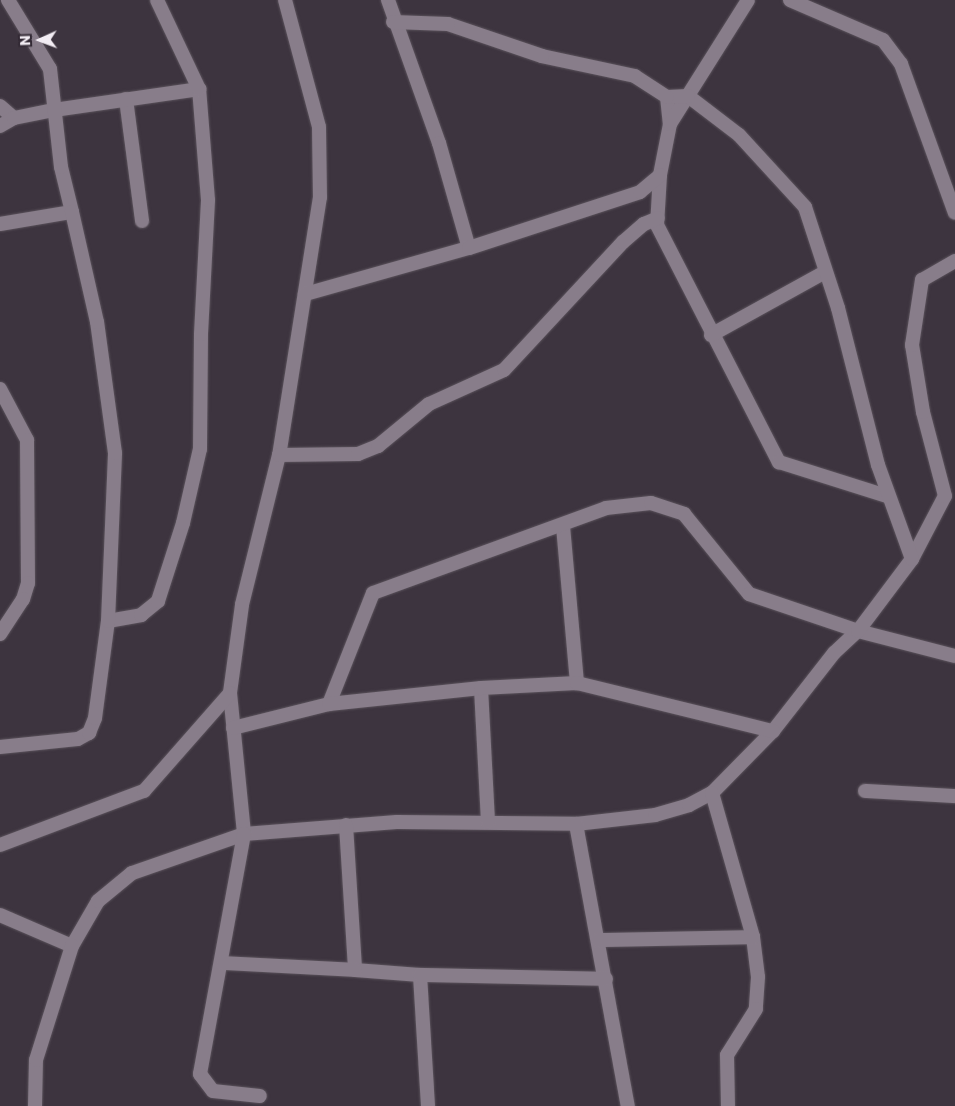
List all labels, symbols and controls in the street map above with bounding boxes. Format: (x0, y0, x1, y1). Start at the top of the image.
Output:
north arrow (15, 15, 65, 65)
text: N (15, 35, 35, 46)

